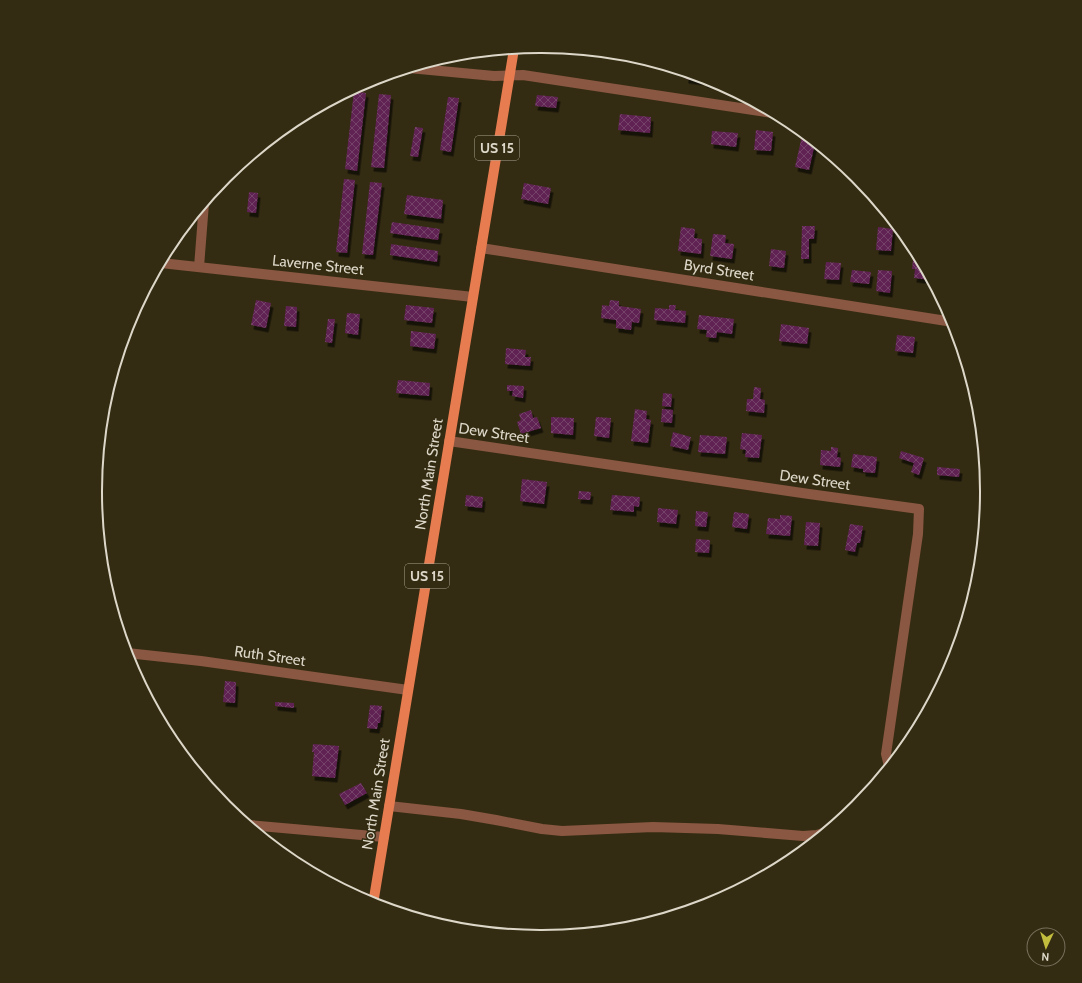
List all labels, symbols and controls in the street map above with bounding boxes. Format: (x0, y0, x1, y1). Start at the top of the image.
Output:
road number: US 15 (475, 136, 519, 160)
street label: Laverne Street (271, 251, 365, 279)
street label: Byrd Street (683, 256, 755, 284)
street label: North Main Street (411, 417, 447, 531)
street label: Dew Street (457, 419, 531, 447)
street label: Dew Street (778, 466, 852, 494)
road number: US 15 (405, 564, 449, 588)
street label: Ruth Street (233, 642, 307, 670)
street label: North Main Street (358, 737, 394, 851)
north arrow (1026, 927, 1066, 967)
text: N (1041, 950, 1050, 964)

